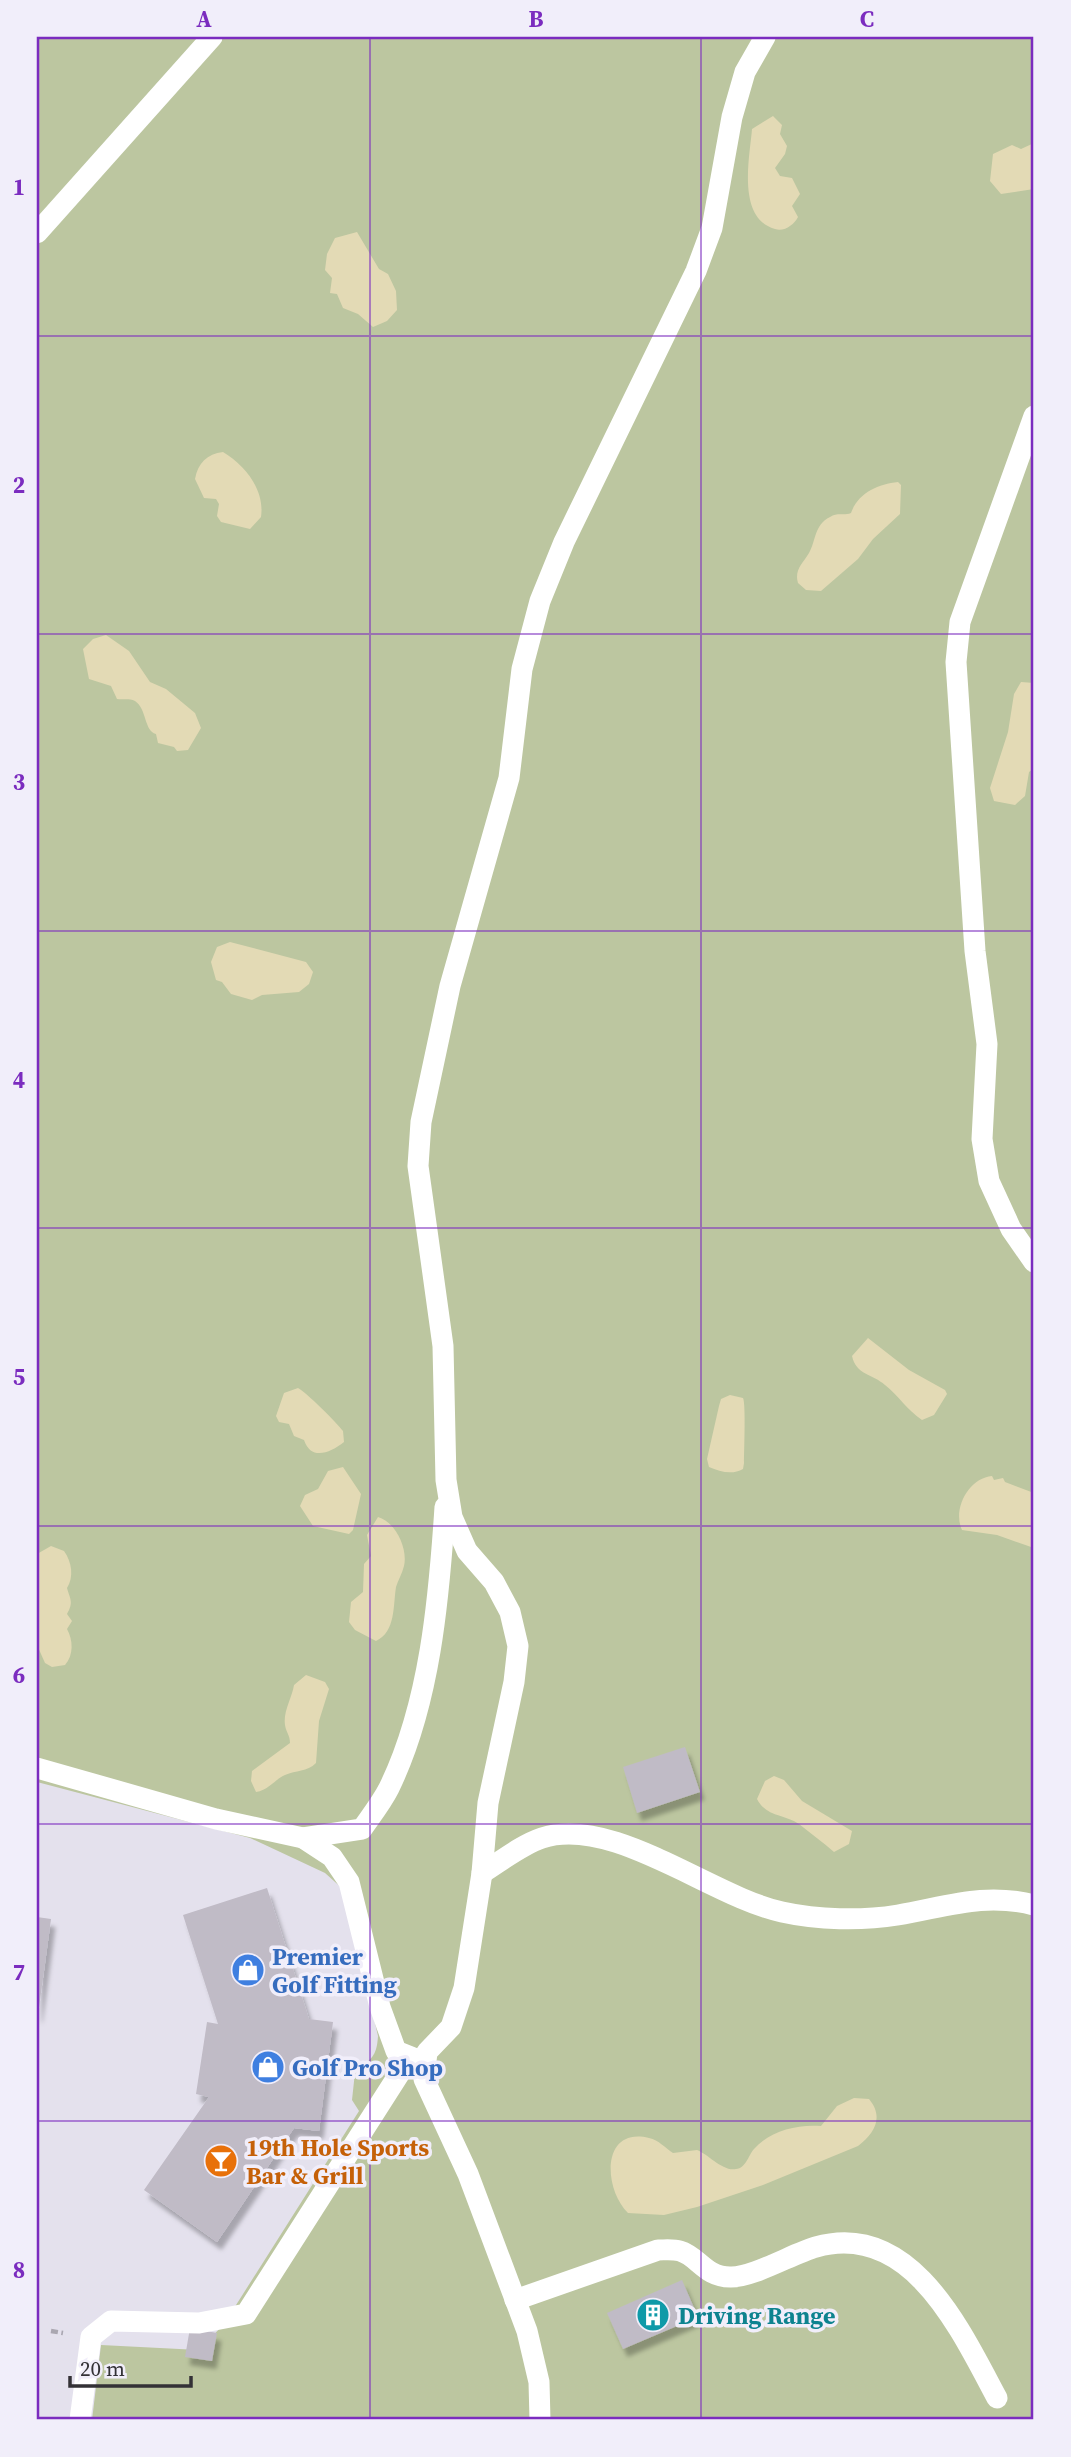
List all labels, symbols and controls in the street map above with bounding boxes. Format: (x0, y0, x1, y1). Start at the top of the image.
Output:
text: A (196, 3, 212, 35)
text: B (529, 3, 544, 35)
text: C (860, 3, 874, 35)
text: 1 (13, 171, 25, 203)
text: 2 (13, 469, 25, 501)
text: 3 (13, 766, 25, 798)
text: 4 (13, 1064, 25, 1096)
text: 5 (13, 1361, 25, 1393)
text: 6 (13, 1659, 25, 1691)
place label: Premier Golf Fitting (272, 1940, 397, 2001)
shop icon: Premier Golf Fitting (229, 1951, 267, 1989)
text: 7 (13, 1956, 25, 1988)
shop icon: Golf Pro Shop (249, 2048, 287, 2086)
place label: Golf Pro Shop (292, 2051, 443, 2084)
place label: 19th Hole Sports Bar & Grill (246, 2131, 429, 2192)
bar icon: 19th Hole Sports Bar & Grill (202, 2142, 240, 2180)
text: 8 (13, 2254, 25, 2286)
building icon: Driving Range (634, 2296, 672, 2334)
place label: Driving Range (678, 2299, 836, 2332)
scale bar (70, 2345, 191, 2389)
text: 20 m (80, 2354, 125, 2383)

